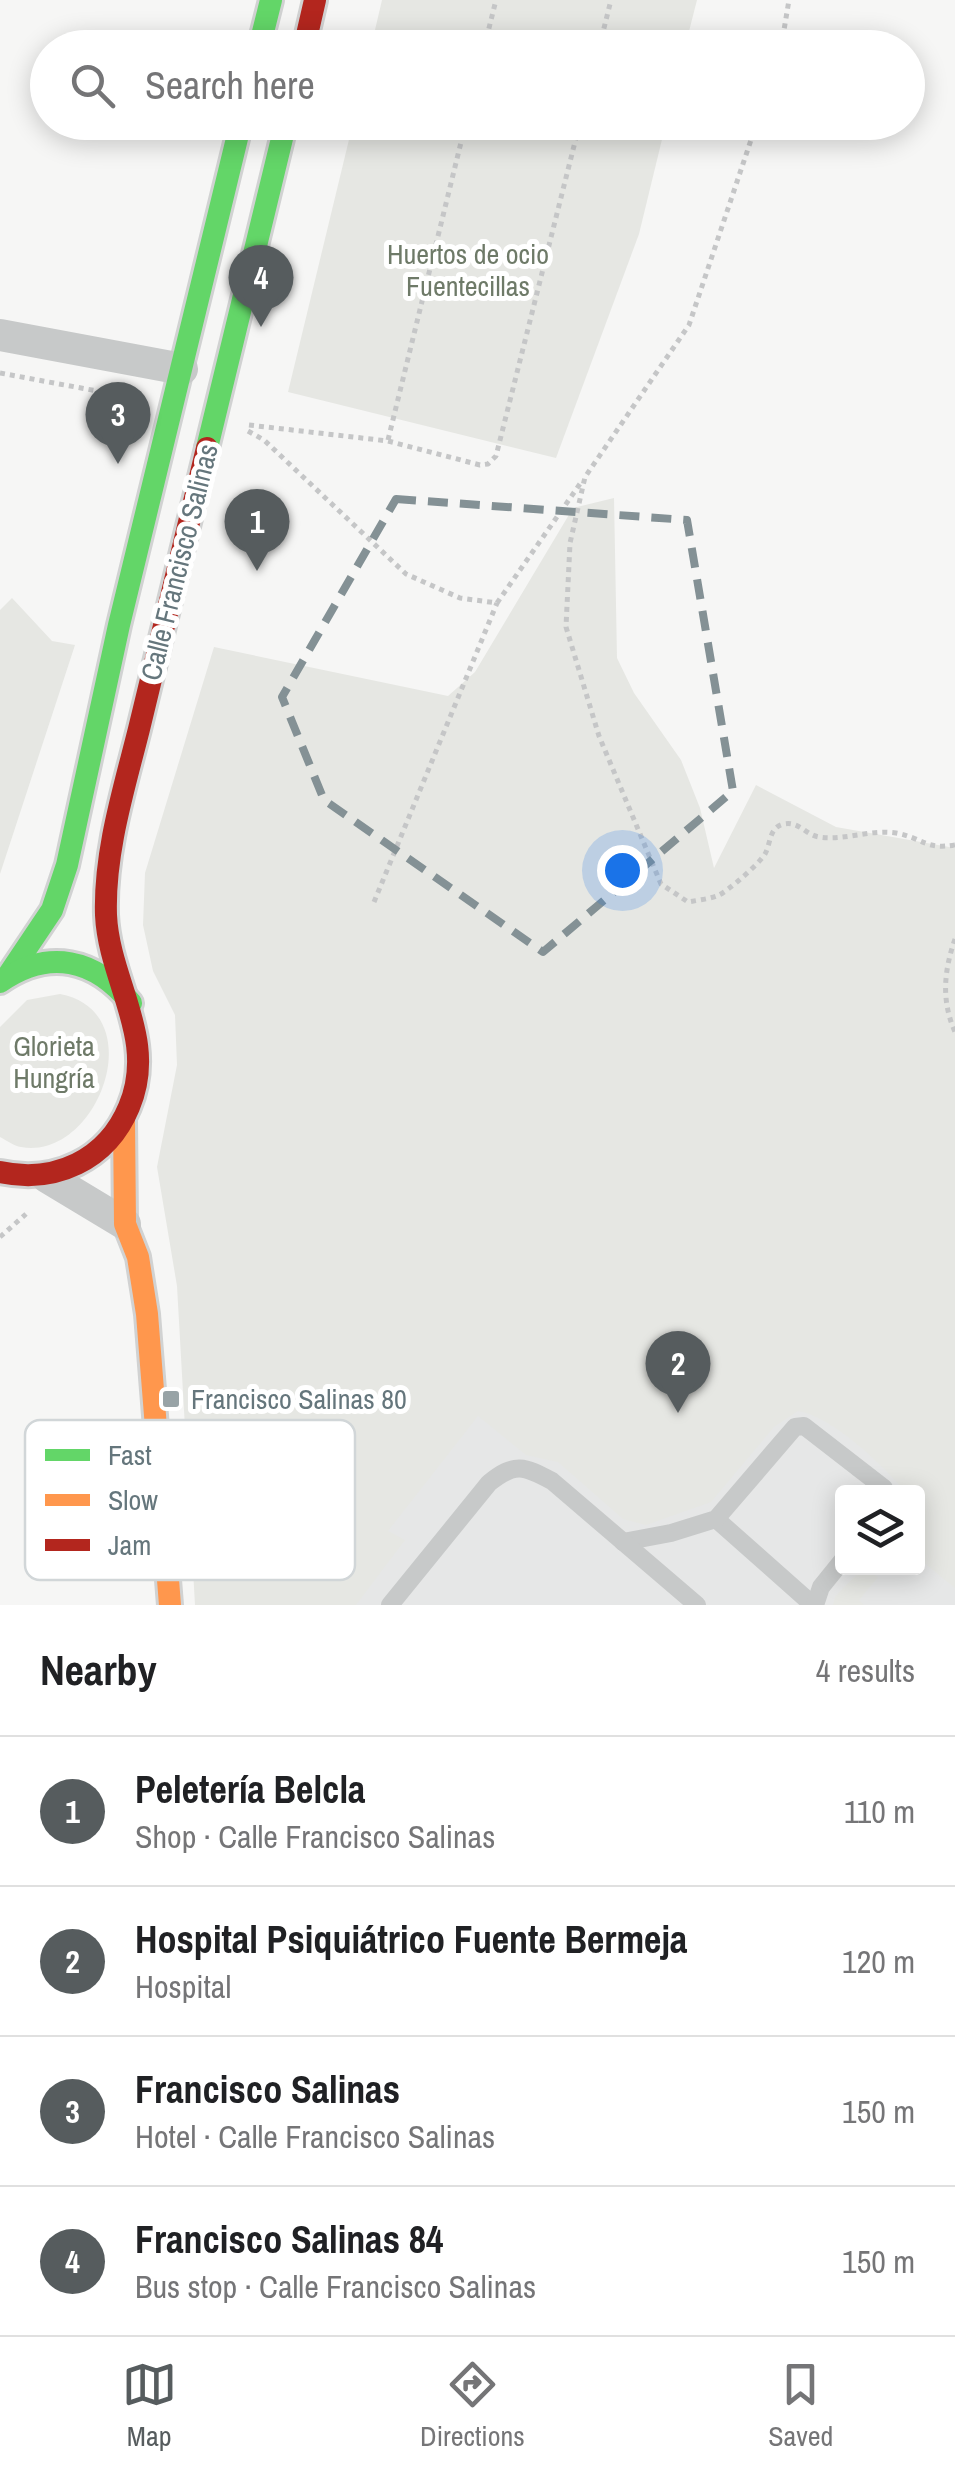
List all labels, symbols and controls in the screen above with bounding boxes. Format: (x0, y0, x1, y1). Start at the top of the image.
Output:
search box (30, 30, 925, 140)
icon: search (65, 58, 120, 113)
text: Search here (145, 60, 315, 111)
park label: Huertos de ocio Fuentecillas (387, 235, 549, 305)
pin: 4 (228, 245, 294, 327)
pin: 3 (86, 382, 150, 464)
street label: Calle Francisco Salinas (131, 440, 227, 684)
pin: 1 (224, 488, 290, 571)
your location (597, 845, 648, 896)
park label: Glorieta Hungría (13, 1027, 95, 1097)
pin: 2 (646, 1330, 710, 1413)
place label: Francisco Salinas 80 (191, 1380, 407, 1418)
marker: Francisco Salinas 80 (160, 1388, 182, 1410)
legend (25, 1420, 355, 1580)
text: Fast (108, 1436, 152, 1474)
text: Slow (108, 1481, 158, 1519)
map controls (835, 1485, 925, 1575)
button: layers (835, 1485, 925, 1575)
text: Jam (108, 1526, 151, 1564)
text: Nearby (40, 1642, 157, 1698)
text: 4 results (816, 1649, 915, 1692)
text: Peletería Belcla (135, 1764, 365, 1815)
text: 1 (65, 1790, 80, 1833)
text: 110 m (844, 1790, 915, 1833)
text: Shop · Calle Francisco Salinas (135, 1815, 495, 1858)
text: Hospital Psiquiátrico Fuente Bermeja (135, 1914, 687, 1965)
text: 2 (65, 1940, 80, 1983)
text: 120 m (842, 1940, 915, 1983)
text: Hospital (135, 1965, 231, 2008)
text: Francisco Salinas (135, 2064, 400, 2115)
text: 3 (65, 2090, 80, 2133)
text: 150 m (842, 2090, 915, 2133)
text: Hotel · Calle Francisco Salinas (135, 2115, 495, 2158)
text: Francisco Salinas 84 (135, 2214, 443, 2265)
text: 4 (65, 2240, 80, 2283)
text: 150 m (842, 2240, 915, 2283)
text: Bus stop · Calle Francisco Salinas (135, 2265, 536, 2308)
tab: Map (122, 2357, 177, 2455)
tab: Directions (420, 2357, 525, 2455)
tab: Saved (768, 2357, 833, 2455)

